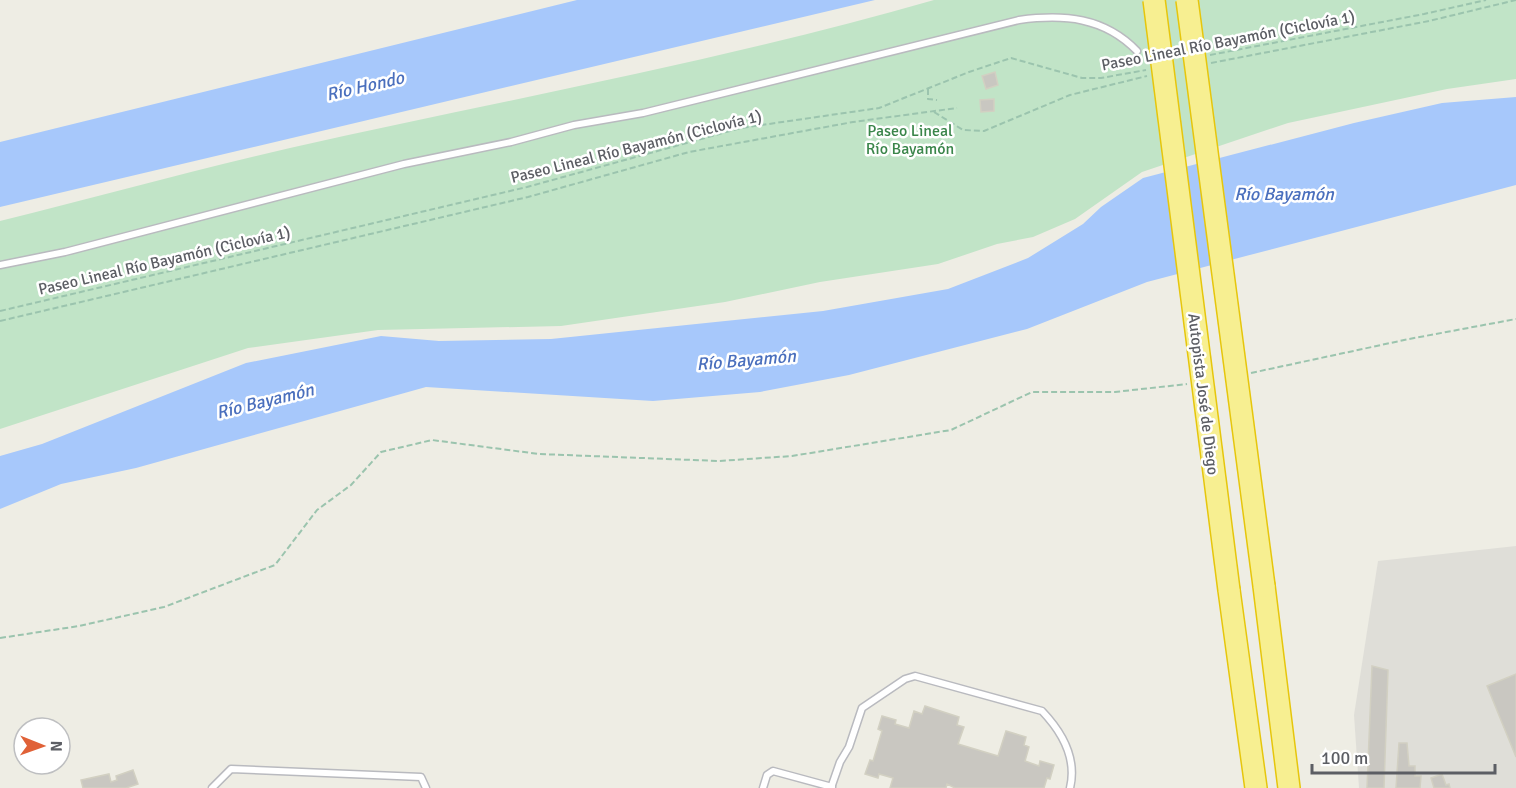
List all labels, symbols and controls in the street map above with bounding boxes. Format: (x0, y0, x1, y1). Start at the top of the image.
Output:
street label: Paseo Lineal Río Bayamón (Ciclovía 1) (1100, 7, 1357, 75)
water label: Río Hondo (324, 66, 408, 106)
street label: Paseo Lineal Río Bayamón (Ciclovía 1) (509, 106, 764, 188)
park label: Paseo Lineal Río Bayamón (866, 121, 954, 159)
water label: Río Bayamón (1234, 183, 1335, 205)
street label: Paseo Lineal Río Bayamón (Ciclovía 1) (36, 222, 292, 300)
street label: Autopista José de Diego (1183, 312, 1223, 476)
water label: Río Bayamón (695, 345, 798, 375)
water label: Río Bayamón (214, 378, 317, 424)
north arrow (12, 716, 72, 776)
scale bar (1312, 737, 1495, 775)
text: N (46, 741, 66, 752)
text: 100 m (1321, 747, 1368, 769)

